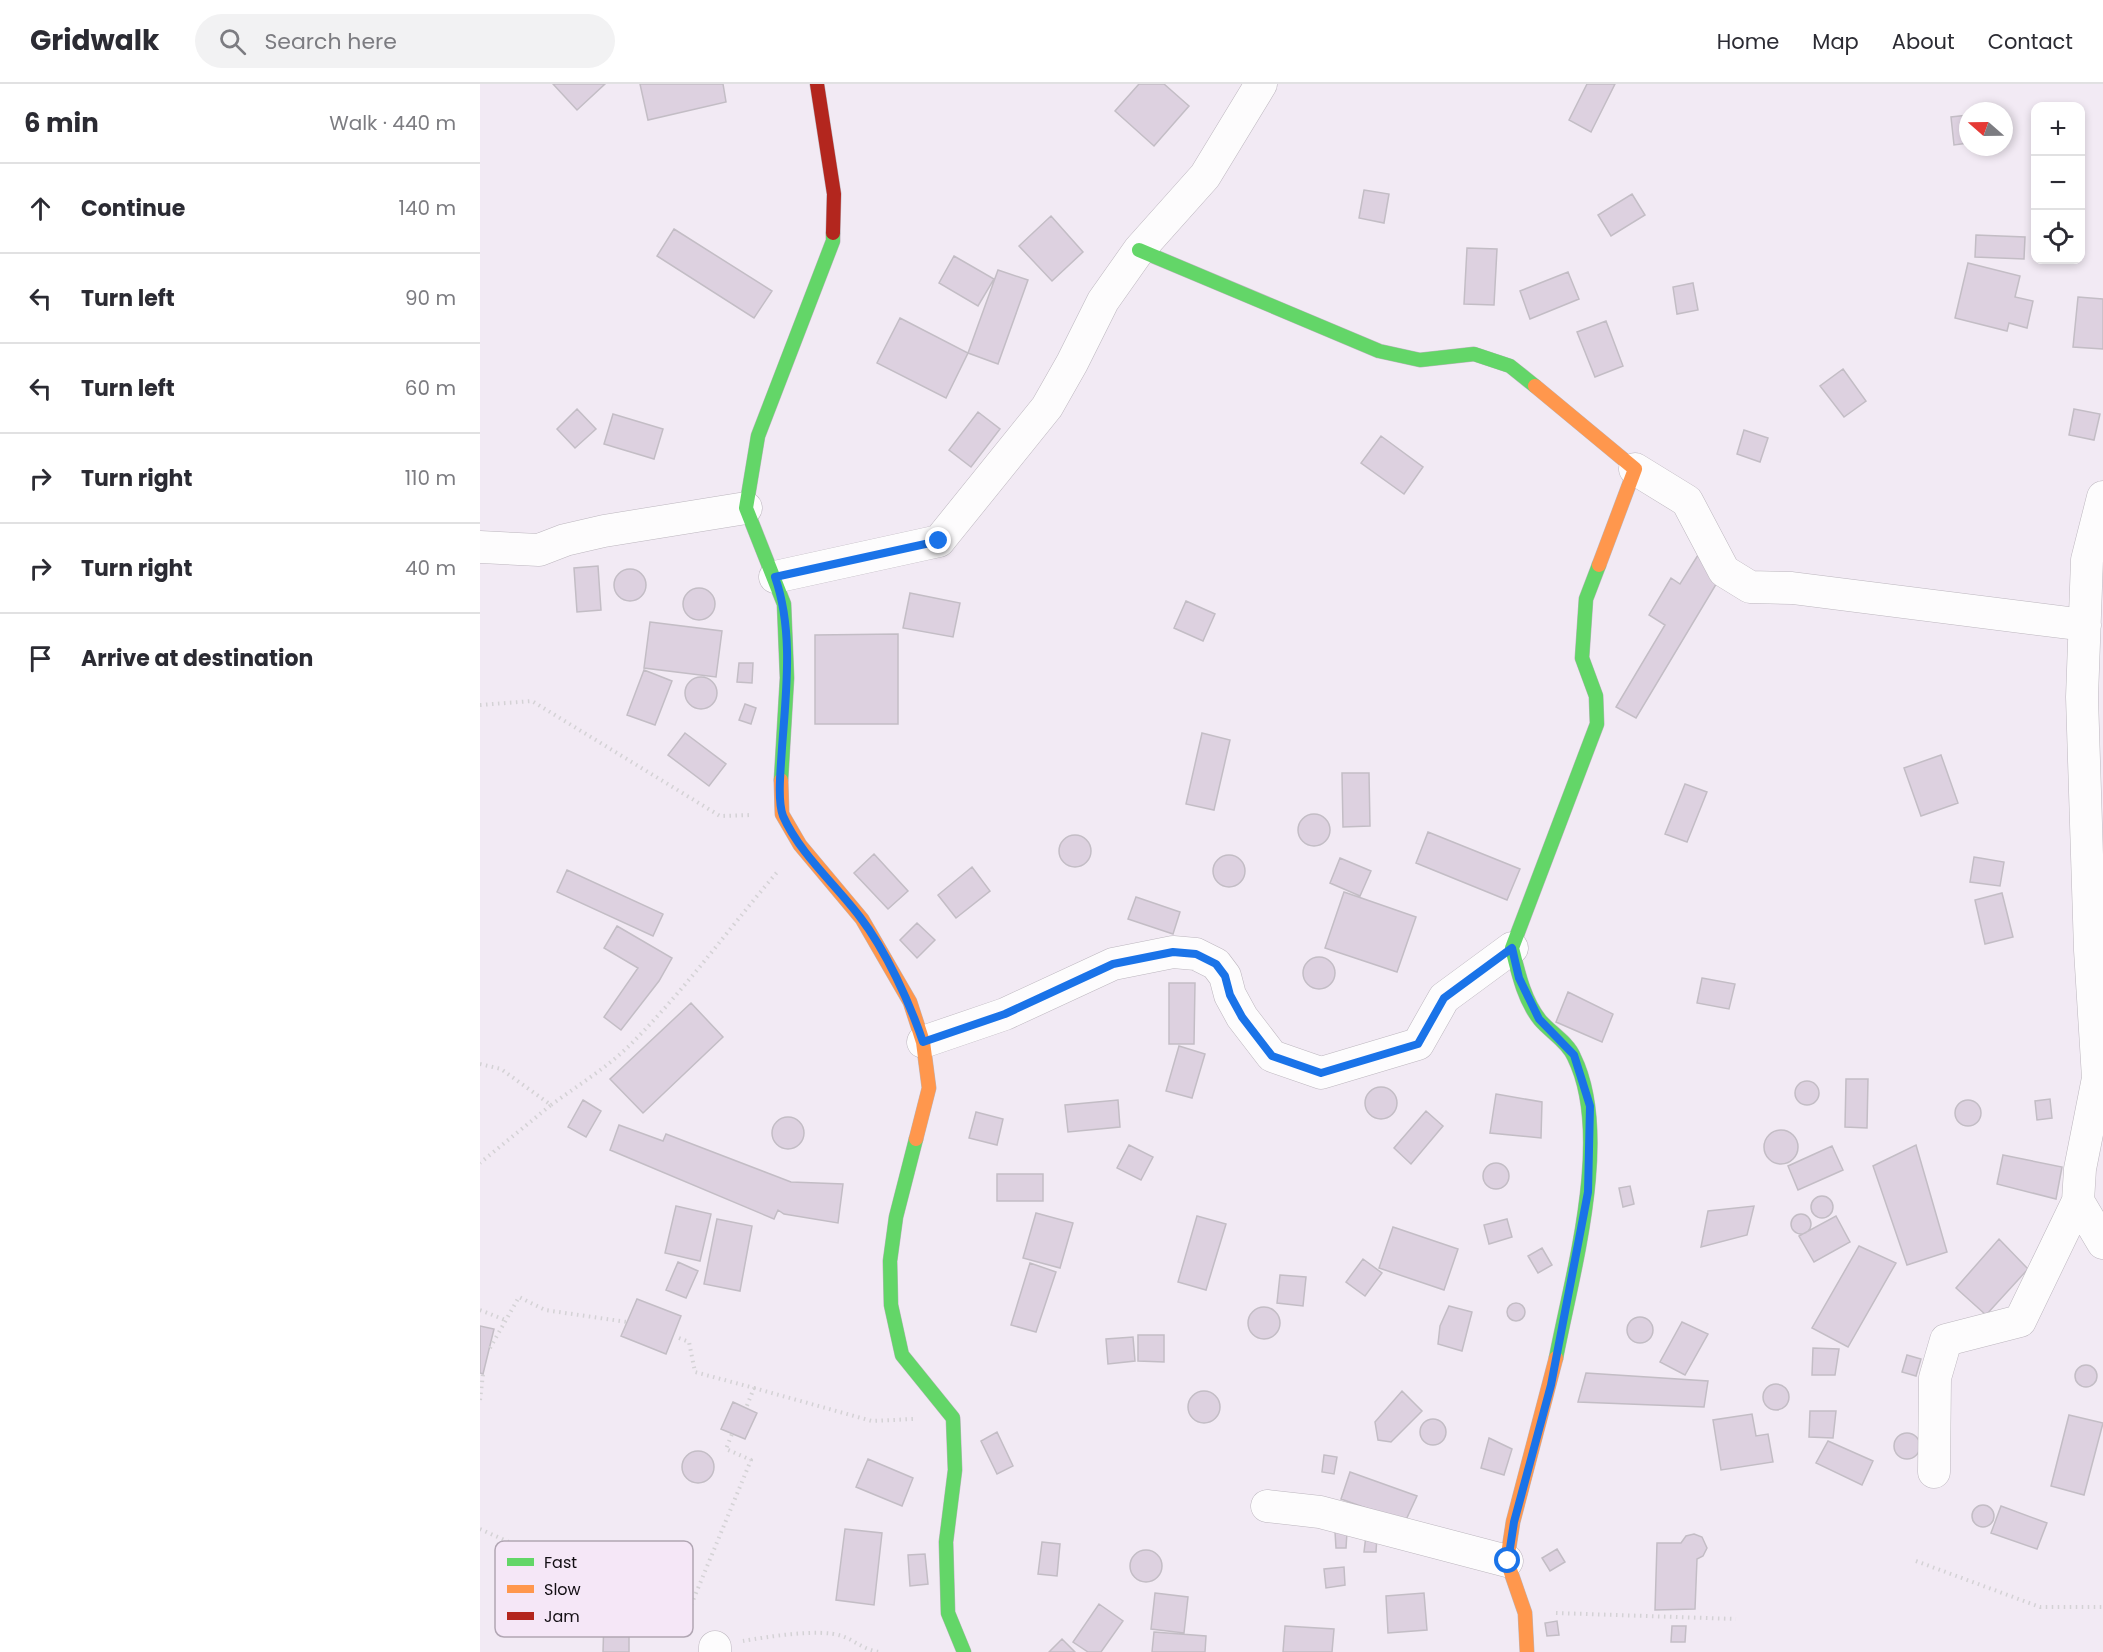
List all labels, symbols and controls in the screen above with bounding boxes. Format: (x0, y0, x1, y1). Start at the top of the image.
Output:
search box (195, 14, 615, 68)
text: Gridwalk (30, 21, 159, 60)
icon: search (216, 25, 249, 58)
text: Search here (264, 26, 397, 57)
text: Home (1717, 27, 1779, 56)
text: Map (1812, 27, 1859, 56)
text: About (1892, 27, 1955, 56)
text: Contact (1988, 27, 2073, 56)
north arrow (1959, 102, 2013, 156)
map controls (2031, 102, 2085, 264)
button: + (2031, 102, 2085, 156)
text: 6 min (24, 105, 99, 141)
text: Walk · 440 m (329, 109, 456, 137)
button: − (2031, 156, 2085, 210)
icon: ahead (24, 192, 57, 225)
text: Continue (81, 193, 185, 224)
text: 140 m (399, 194, 456, 222)
button: locate (2031, 210, 2085, 264)
icon: left (24, 282, 57, 315)
text: Turn left (81, 283, 175, 314)
text: 90 m (405, 284, 456, 312)
icon: left (24, 372, 57, 405)
text: Turn left (81, 373, 175, 404)
text: 60 m (405, 374, 456, 402)
icon: right (24, 462, 57, 495)
text: Turn right (81, 463, 192, 494)
text: 110 m (405, 464, 456, 492)
route end (925, 527, 951, 553)
icon: right (24, 552, 57, 585)
text: Turn right (81, 553, 192, 584)
text: 40 m (405, 554, 456, 582)
icon: arrive (24, 642, 57, 675)
text: Arrive at destination (81, 643, 313, 674)
legend (495, 1541, 693, 1637)
route start (1494, 1547, 1520, 1573)
text: Fast (544, 1551, 577, 1574)
text: Slow (544, 1578, 581, 1601)
text: Jam (544, 1605, 580, 1628)

